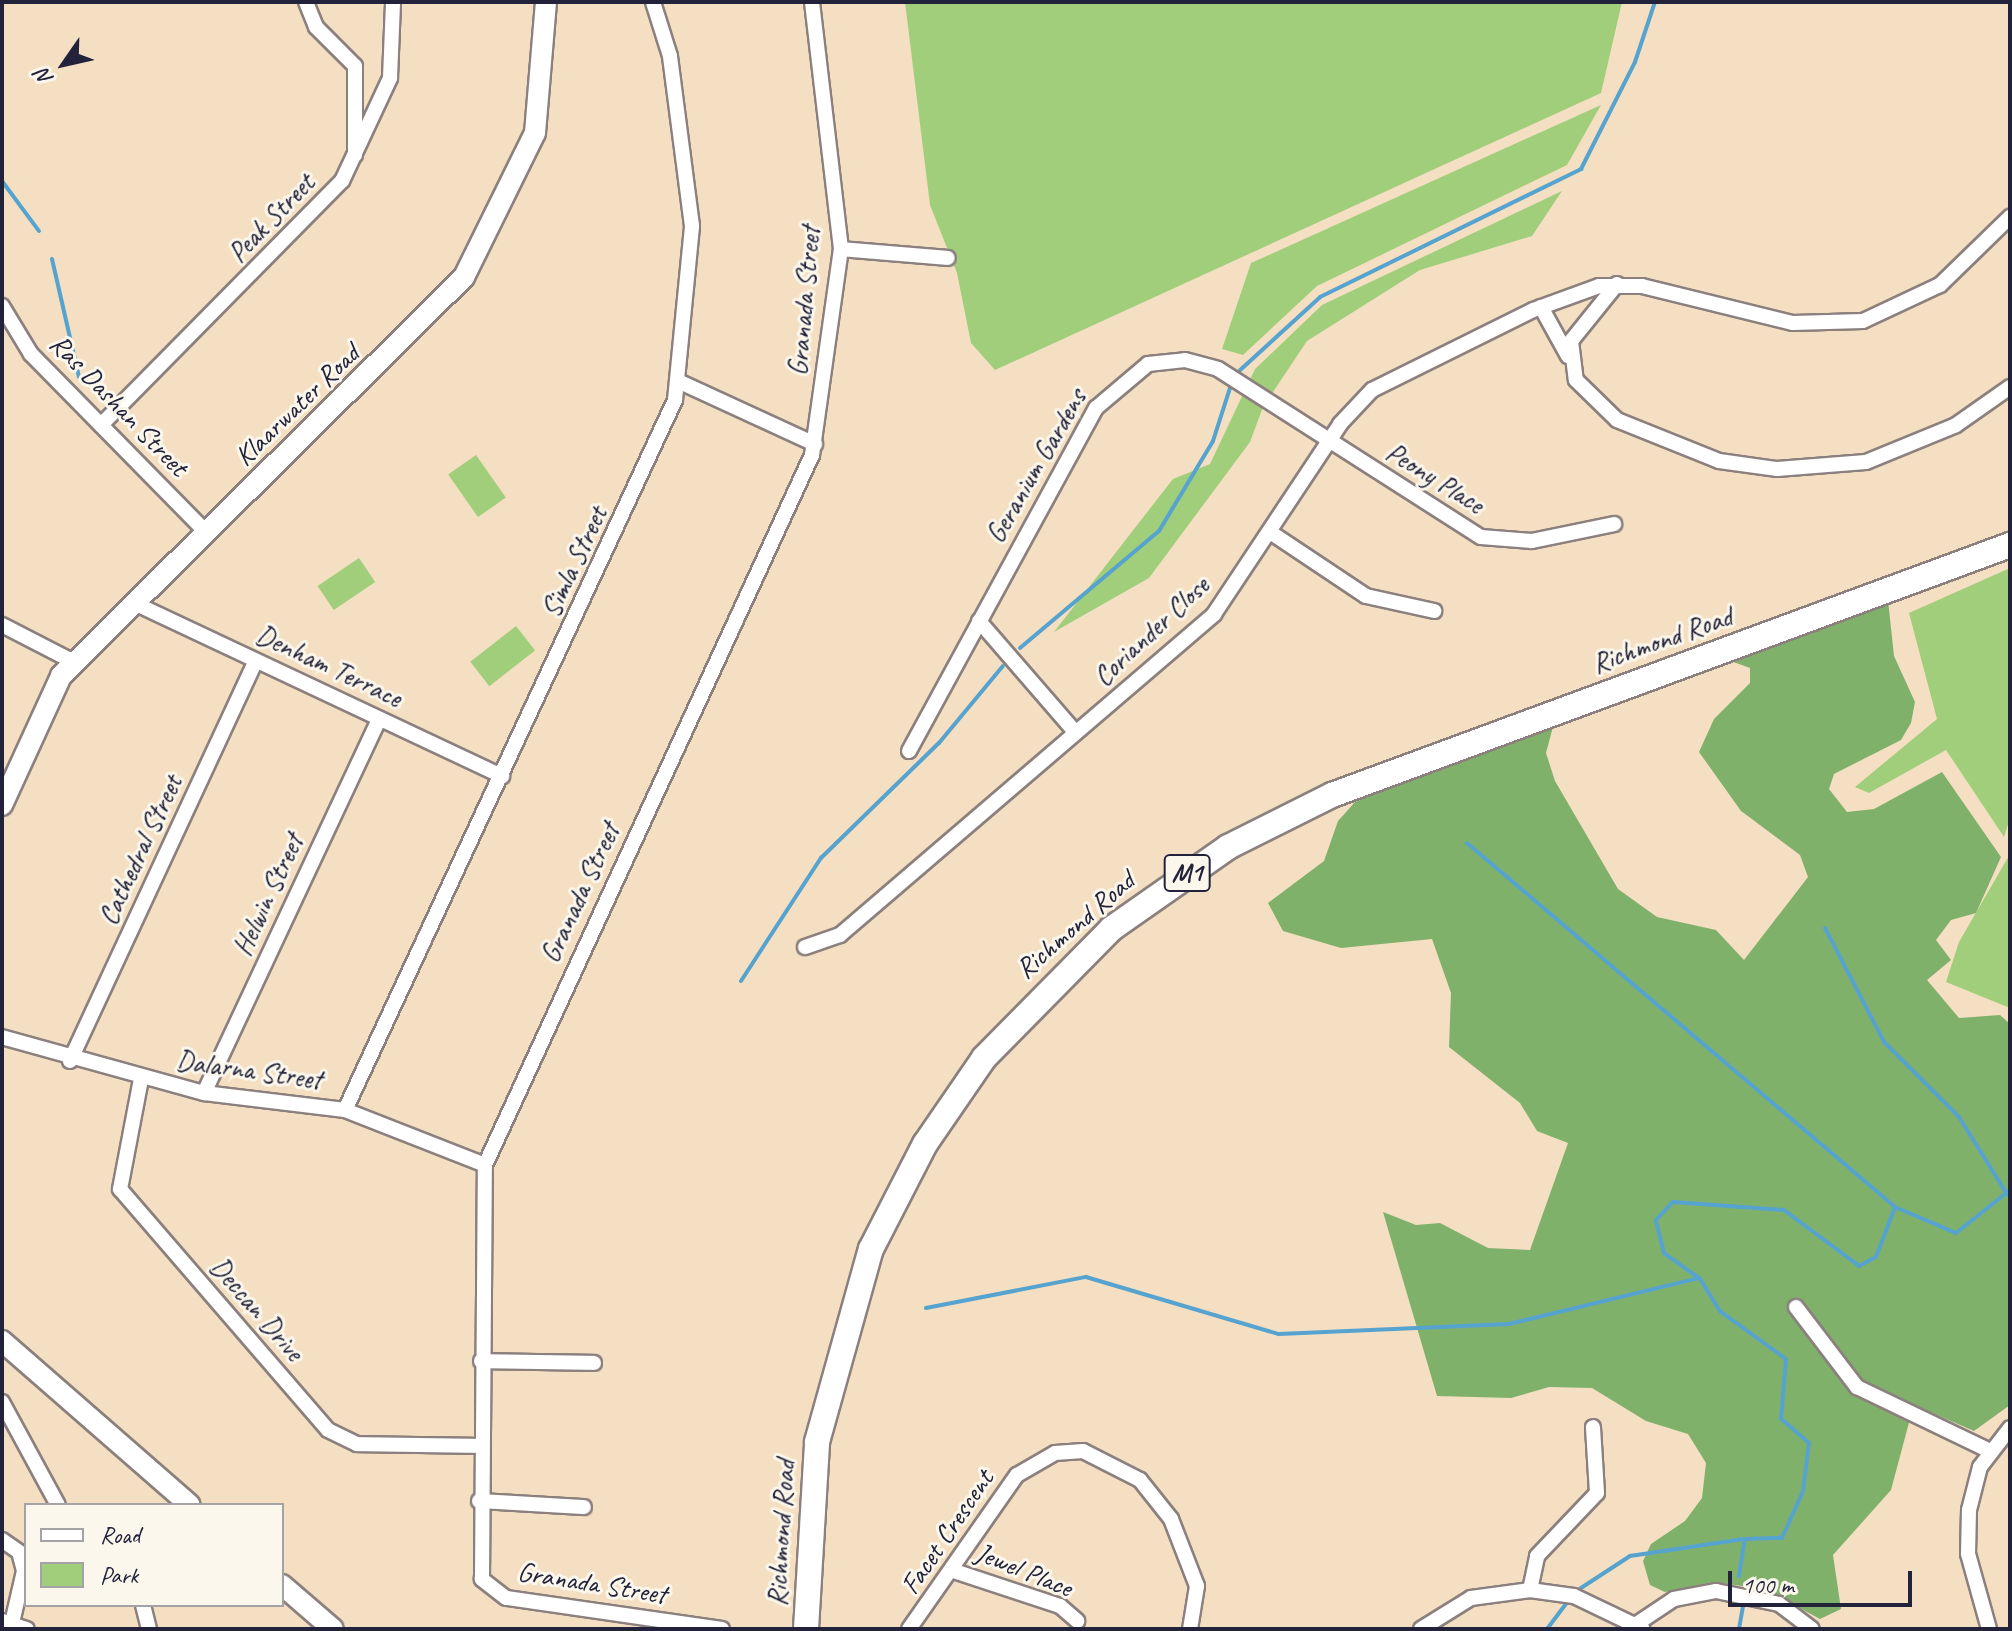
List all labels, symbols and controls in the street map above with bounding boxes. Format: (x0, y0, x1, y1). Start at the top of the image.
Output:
north arrow (24, 24, 104, 104)
text: N (29, 64, 60, 91)
street label: Peak Street (220, 166, 322, 270)
street label: Granada Street (781, 225, 827, 377)
street label: Ras Dashan Street (42, 327, 196, 483)
street label: Klaarwater Road (228, 337, 366, 473)
street label: Geranium Gardens (978, 383, 1094, 549)
street label: Peony Place (1380, 435, 1490, 521)
street label: Simla Street (534, 501, 614, 623)
street label: Coriander Close (1086, 569, 1216, 693)
street label: Richmond Road (1588, 599, 1736, 681)
street label: Denham Terrace (252, 618, 406, 714)
street label: Cathedral Street (91, 770, 189, 930)
street label: Granada Street (533, 818, 627, 968)
street label: Helwin Street (225, 829, 311, 961)
road number: M1 (1163, 851, 1211, 895)
street label: Richmond Road (1009, 865, 1141, 985)
street label: Dalarna Street (174, 1043, 324, 1097)
street label: Deccan Drive (203, 1250, 311, 1368)
street label: Richmond Road (760, 1459, 802, 1607)
street label: Facet Crescent (893, 1464, 1001, 1600)
legend (24, 1503, 284, 1607)
text: Road (100, 1520, 140, 1550)
street label: Jewel Place (971, 1535, 1077, 1605)
street label: Granada Street (515, 1555, 669, 1611)
scale bar (1732, 1555, 1916, 1605)
text: Park (100, 1560, 138, 1590)
text: 100 m (1742, 1570, 1794, 1600)

